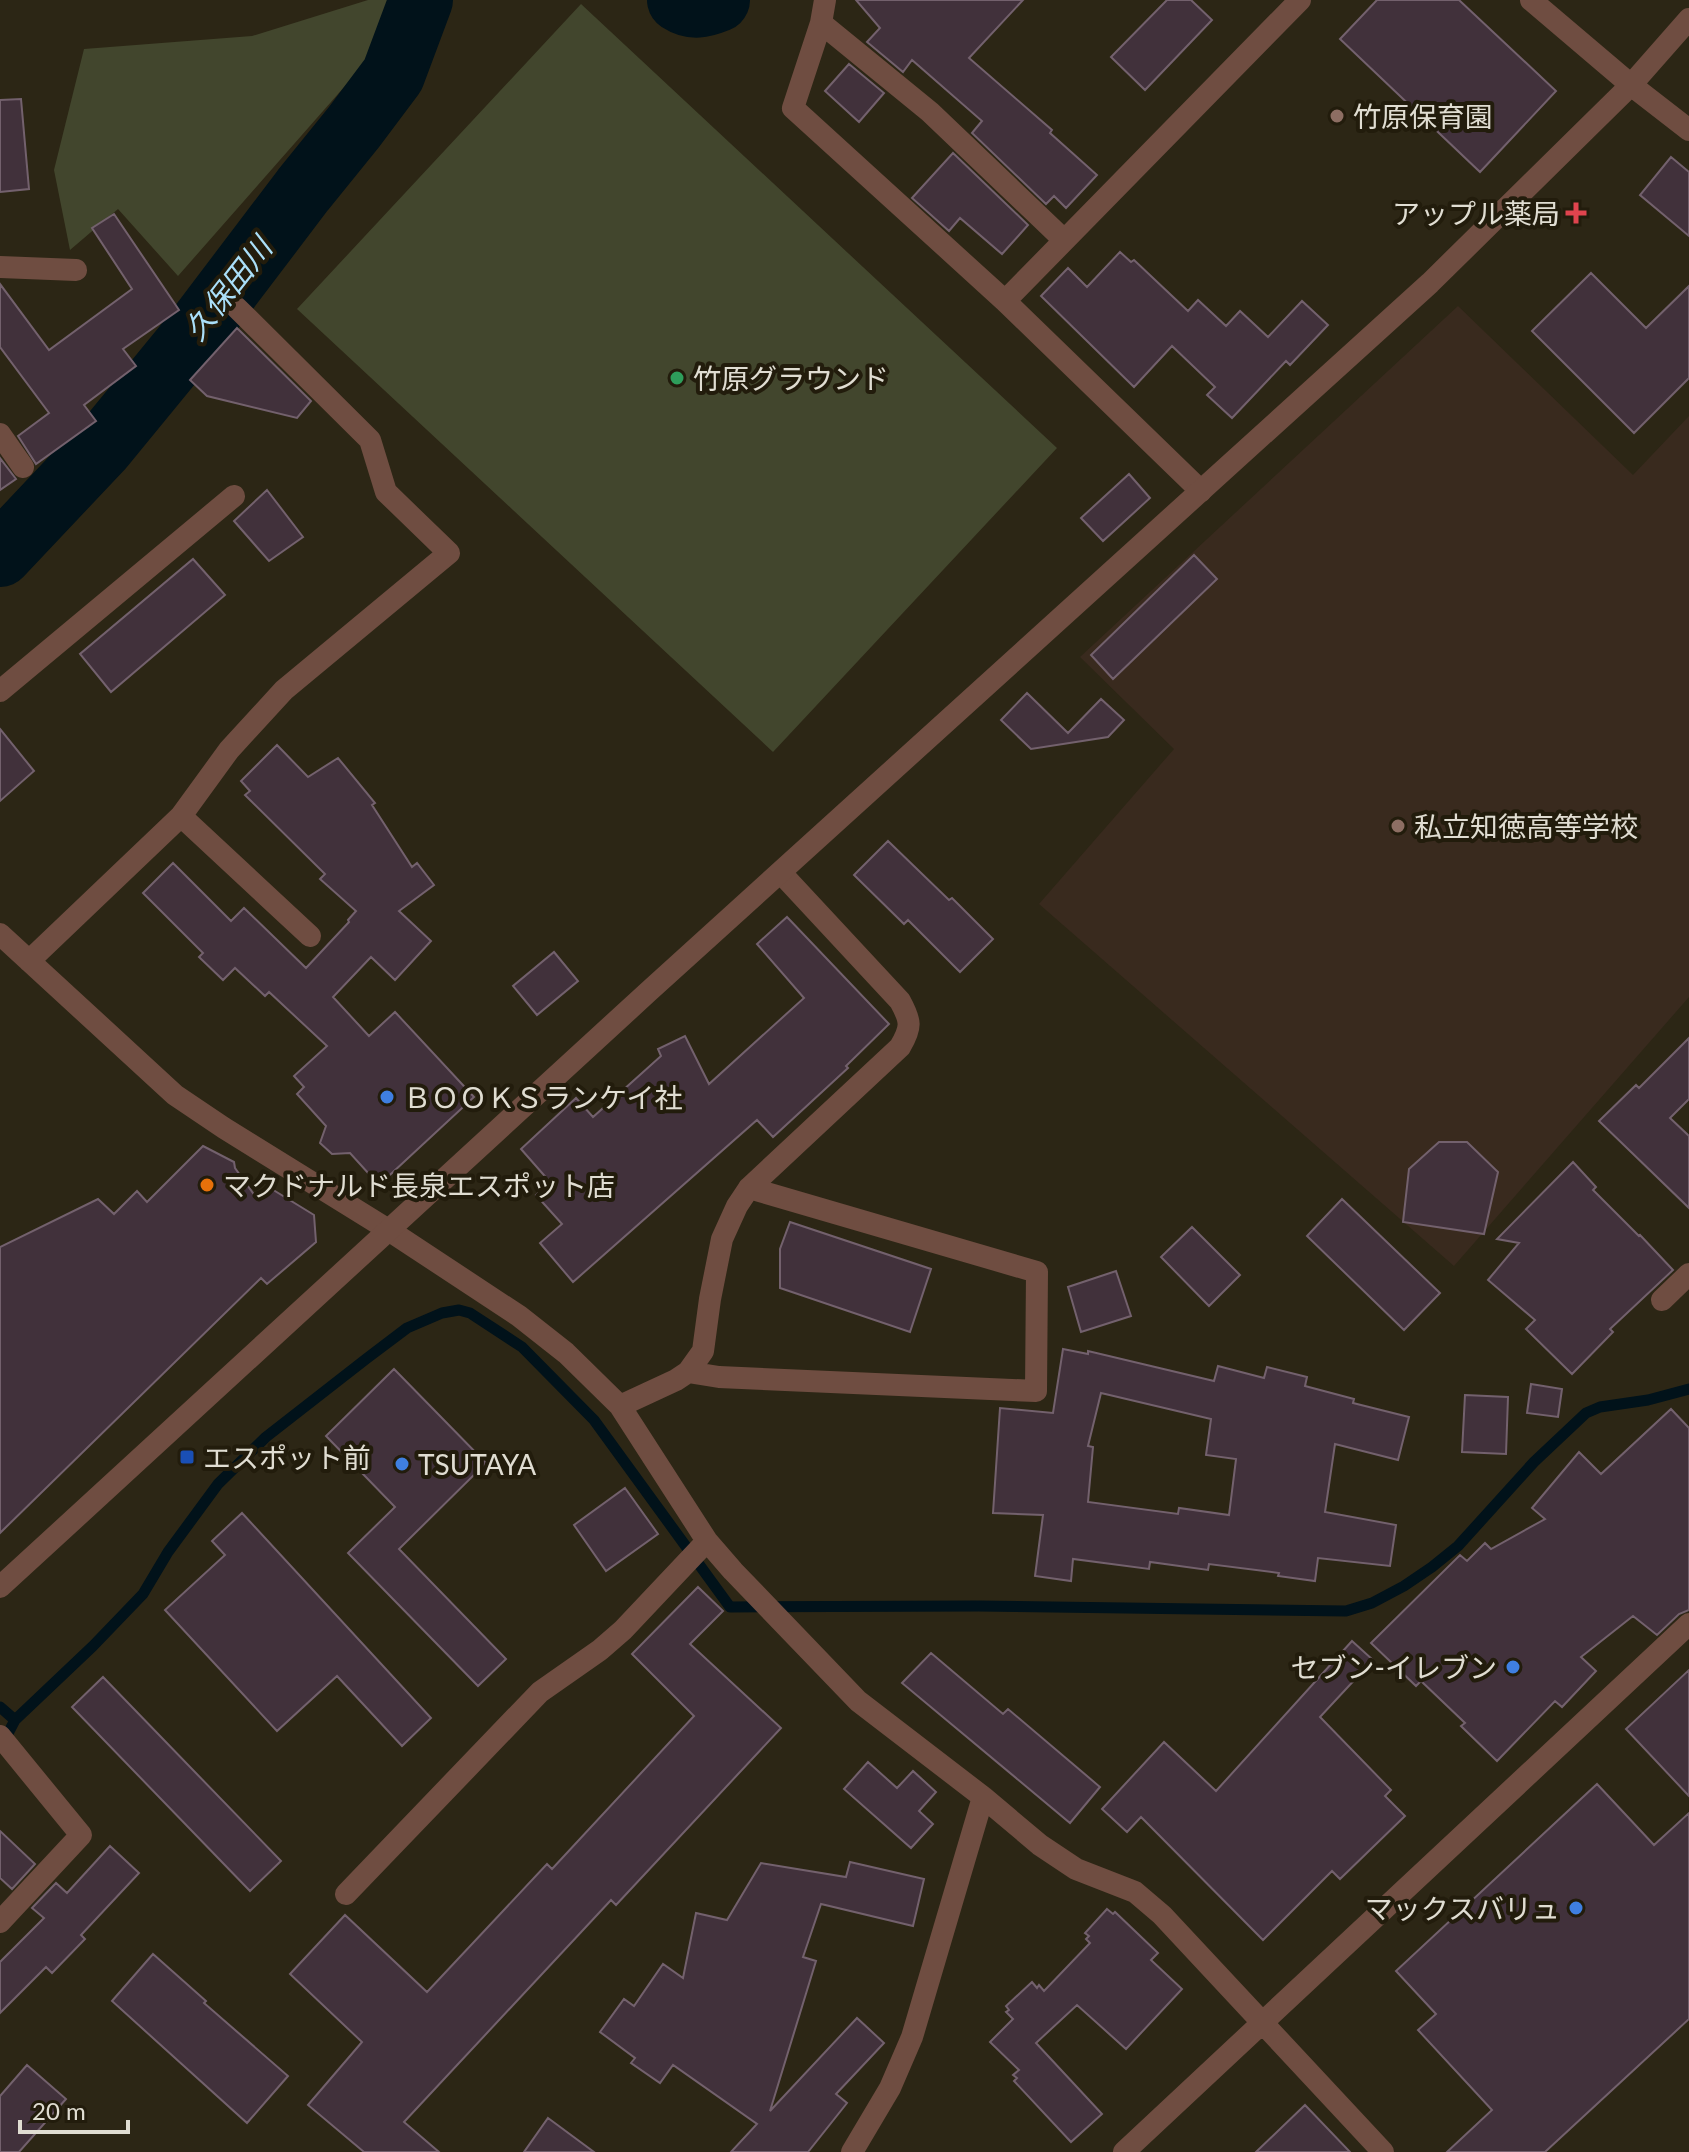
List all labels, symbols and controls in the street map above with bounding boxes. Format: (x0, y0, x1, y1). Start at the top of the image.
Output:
place label: 竹原保育園 (1353, 99, 1493, 133)
marker: 竹原保育園 (1328, 107, 1346, 125)
place label: アップル薬局 (1392, 196, 1560, 230)
marker: アップル薬局 (1567, 204, 1585, 222)
water label: 久保田川 (176, 227, 280, 346)
place label: 竹原グラウンド (693, 361, 889, 395)
marker: 竹原グラウンド (668, 369, 686, 387)
place label: 私立知徳高等学校 (1414, 809, 1638, 843)
marker: 私立知徳高等学校 (1389, 817, 1407, 835)
place label: ＢＯＯＫＳランケイ社 (403, 1080, 682, 1114)
marker: ＢＯＯＫＳランケイ社 (378, 1088, 396, 1106)
place label: マクドナルド長泉エスポット店 (223, 1168, 615, 1202)
marker: マクドナルド長泉エスポット店 (198, 1176, 216, 1194)
place label: エスポット前 (203, 1440, 371, 1474)
place label: TSUTAYA (418, 1447, 536, 1481)
marker: エスポット前 (178, 1448, 196, 1466)
marker: TSUTAYA (393, 1455, 411, 1473)
place label: セブン-イレブン (1291, 1650, 1497, 1684)
marker: セブン-イレブン (1504, 1658, 1522, 1676)
place label: マックスバリュ (1365, 1891, 1560, 1925)
marker: マックスバリュ (1567, 1899, 1585, 1917)
scale bar (20, 2084, 128, 2134)
text: 20 m (32, 2096, 86, 2125)

